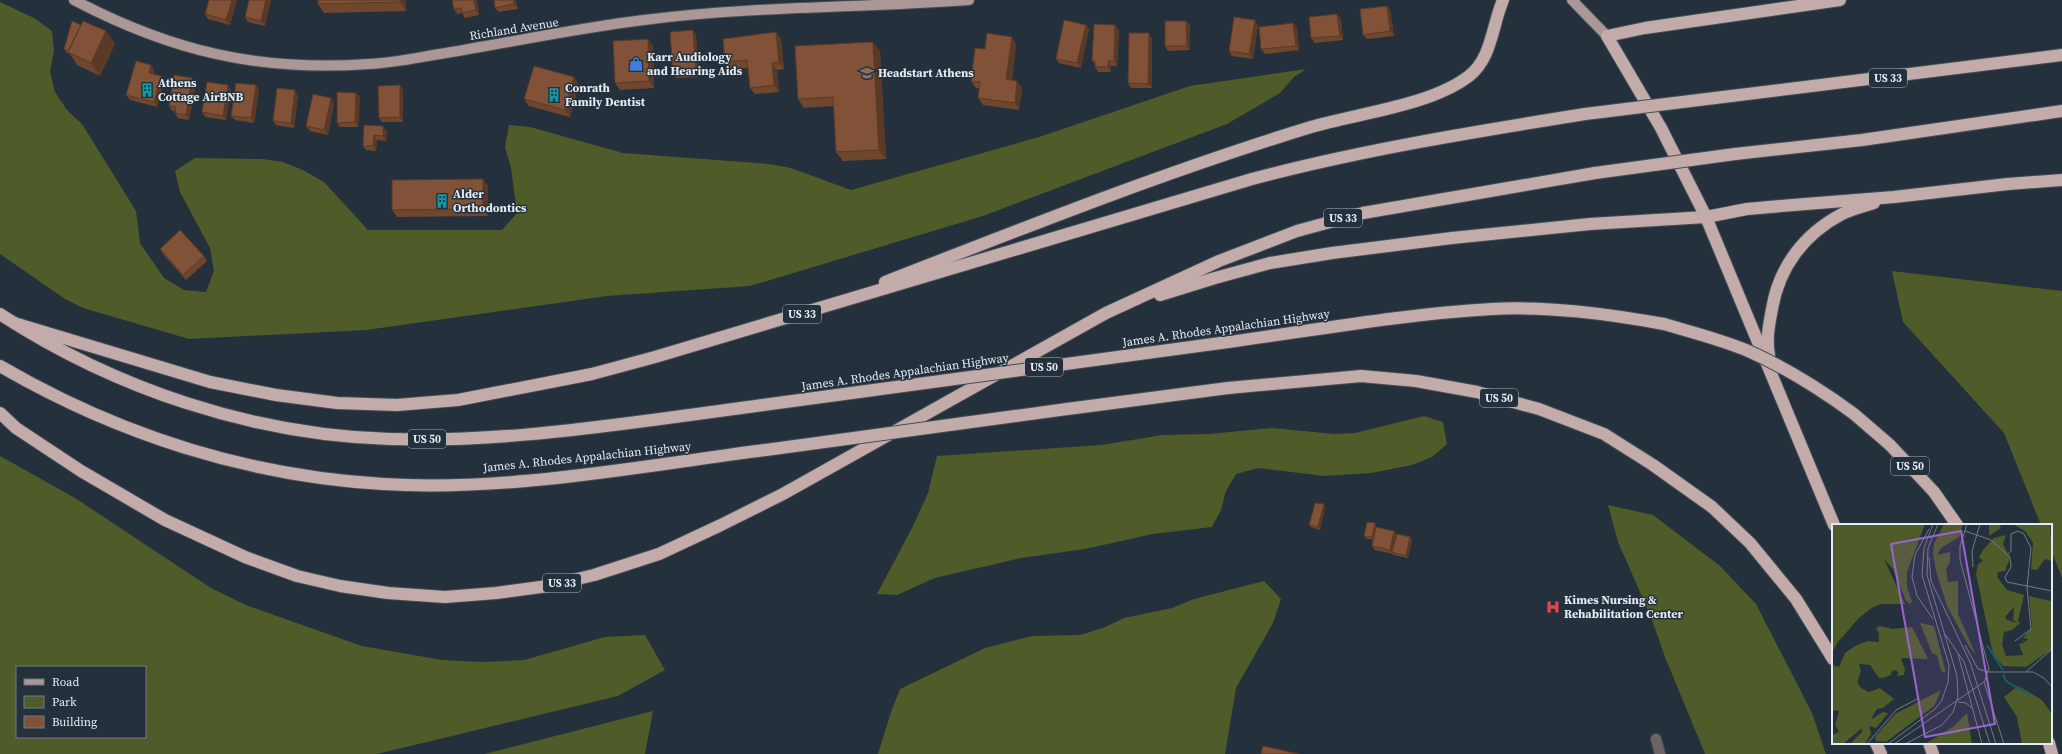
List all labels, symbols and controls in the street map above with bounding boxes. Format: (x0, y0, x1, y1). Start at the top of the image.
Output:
street label: Richland Avenue (468, 14, 560, 44)
place label: Karr Audiology and Hearing Aids (647, 49, 743, 79)
shop icon: Karr Audiology and Hearing Aids (628, 56, 644, 72)
school or university icon: Headstart Athens (859, 65, 875, 81)
place label: Headstart Athens (878, 65, 974, 81)
road number: US 33 (1869, 69, 1907, 87)
place label: Athens Cottage AirBNB (158, 75, 244, 105)
place label: Conrath Family Dentist (565, 80, 646, 110)
building icon: Athens Cottage AirBNB (139, 82, 155, 98)
building icon: Conrath Family Dentist (546, 87, 562, 103)
place label: Alder Orthodontics (453, 186, 527, 216)
building icon: Alder Orthodontics (434, 193, 450, 209)
road number: US 33 (1324, 209, 1362, 227)
road number: US 33 (783, 305, 821, 323)
street label: James A. Rhodes Appalachian Highway (1120, 305, 1331, 351)
street label: James A. Rhodes Appalachian Highway (799, 349, 1010, 395)
road number: US 50 (1025, 358, 1063, 376)
road number: US 50 (1480, 389, 1518, 407)
road number: US 50 (408, 430, 446, 448)
street label: James A. Rhodes Appalachian Highway (481, 438, 693, 476)
road number: US 50 (1891, 457, 1929, 475)
inset map (1832, 524, 2052, 744)
road number: US 33 (543, 574, 581, 592)
place label: Kimes Nursing & Rehabilitation Center (1564, 592, 1684, 622)
hospital icon: Kimes Nursing & Rehabilitation Center (1545, 599, 1561, 615)
legend (16, 666, 146, 738)
text: Road (52, 674, 79, 690)
text: Park (52, 694, 77, 710)
text: Building (52, 714, 97, 730)

